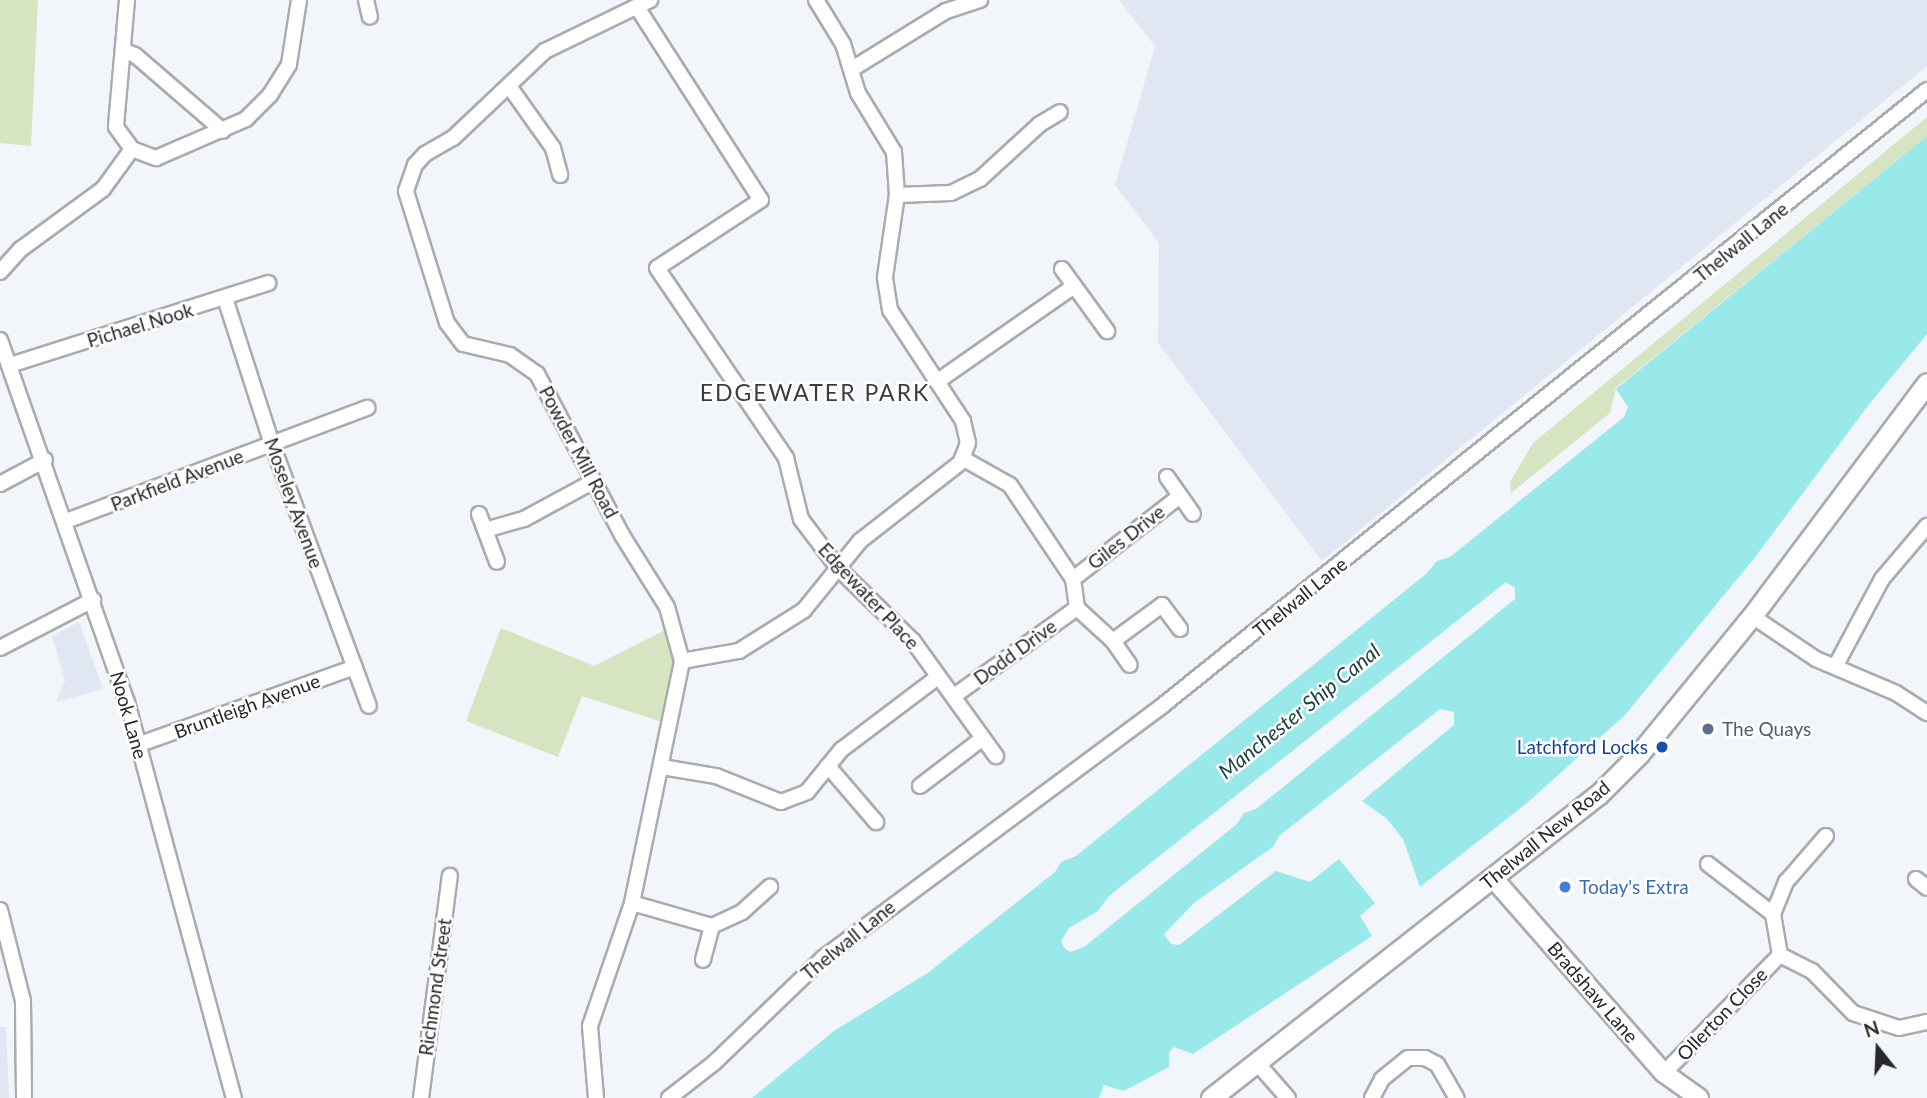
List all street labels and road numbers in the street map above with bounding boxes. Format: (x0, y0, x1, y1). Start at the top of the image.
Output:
street label: Thelwall Lane (1689, 197, 1793, 287)
street label: Pichael Nook (84, 298, 196, 352)
street label: Powder Mill Road (534, 382, 624, 522)
street label: Moseley Avenue (260, 434, 328, 572)
street label: Parkfield Avenue (107, 444, 247, 516)
street label: Giles Drive (1083, 500, 1169, 574)
street label: Edgewater Place (814, 538, 924, 654)
street label: Thelwall Lane (1248, 552, 1352, 642)
street label: Dodd Drive (969, 614, 1061, 690)
street label: Nook Lane (106, 669, 152, 761)
street label: Bruntleigh Avenue (171, 669, 323, 743)
street label: Thelwall New Road (1476, 776, 1614, 894)
street label: Thelwall Lane (796, 895, 900, 985)
street label: Richmond Street (414, 917, 456, 1057)
street label: Bradshaw Lane (1543, 937, 1643, 1047)
street label: Ollerton Close (1672, 963, 1772, 1065)

